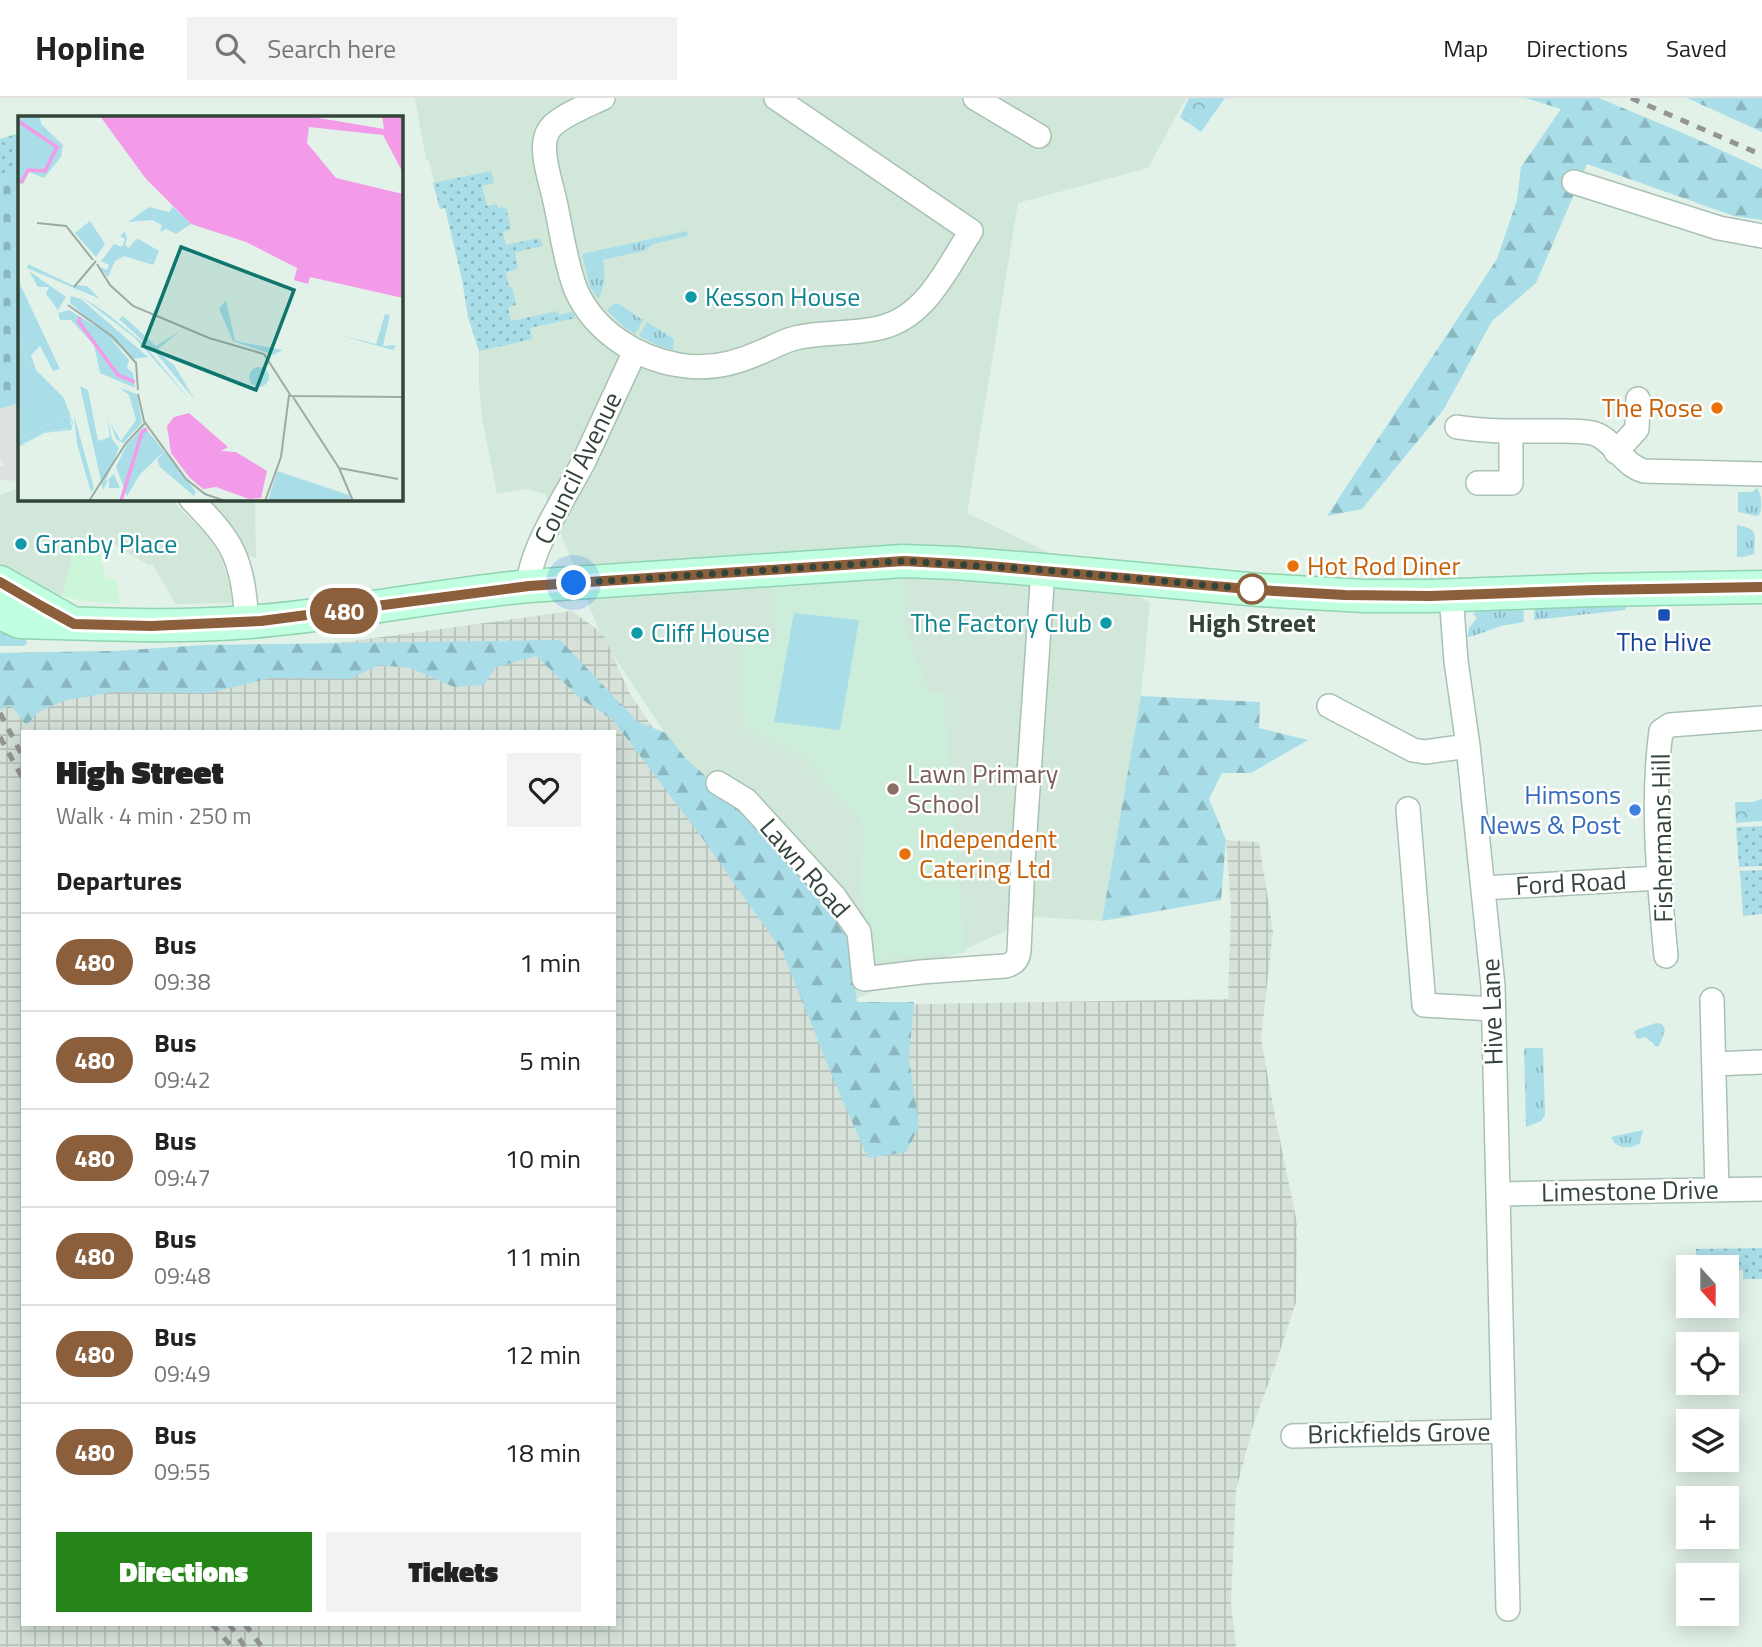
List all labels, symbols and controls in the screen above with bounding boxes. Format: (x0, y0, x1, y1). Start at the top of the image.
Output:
search box (187, 17, 677, 80)
text: Hopline (35, 23, 145, 73)
icon: search (211, 29, 249, 67)
text: Search here (267, 29, 396, 68)
text: Map (1443, 30, 1488, 66)
text: Directions (1526, 30, 1628, 66)
text: Saved (1666, 30, 1727, 66)
inset map (18, 116, 402, 500)
place label: Kesson House (705, 277, 860, 316)
marker: Kesson House (683, 289, 699, 305)
street label: Council Avenue (524, 385, 631, 551)
place label: The Rose (1602, 388, 1703, 427)
marker: The Rose (1709, 400, 1725, 416)
place label: Granby Place (35, 524, 177, 563)
marker: Granby Place (13, 536, 29, 552)
place label: Hot Rod Diner (1307, 546, 1460, 585)
marker: Hot Rod Diner (1285, 558, 1301, 574)
your location (556, 565, 591, 600)
marker: High Street (1237, 574, 1267, 604)
line badge: 480 (304, 588, 384, 634)
text: 480 (324, 593, 364, 629)
place label: The Factory Club (911, 603, 1092, 642)
place label: High Street (1188, 603, 1316, 642)
marker: The Hive (1656, 607, 1672, 623)
place label: Cliff House (651, 613, 770, 652)
marker: The Factory Club (1098, 615, 1114, 631)
place label: The Hive (1616, 622, 1712, 661)
marker: Cliff House (629, 625, 645, 641)
text: High Street (56, 747, 224, 797)
button: heart (507, 753, 581, 827)
street label: Fishermans Hill (1641, 753, 1682, 923)
place label: Lawn Primary School (907, 754, 1058, 823)
place label: Himsons News & Post (1479, 775, 1621, 844)
marker: Lawn Primary School (885, 781, 901, 797)
text: Walk · 4 min · 250 m (56, 798, 252, 833)
marker: Himsons News & Post (1627, 802, 1643, 818)
street label: Lawn Road (751, 809, 860, 926)
place label: Independent Catering Ltd (919, 819, 1057, 888)
marker: Independent Catering Ltd (897, 846, 913, 862)
street label: Ford Road (1514, 860, 1628, 905)
text: Departures (56, 861, 182, 900)
text: Bus (154, 925, 196, 964)
text: 1 min (519, 943, 581, 982)
text: 480 (74, 944, 115, 980)
street label: Hive Lane (1470, 958, 1513, 1066)
text: 09:38 (154, 964, 211, 999)
text: Bus (154, 1023, 196, 1062)
text: 5 min (519, 1041, 581, 1080)
text: 480 (74, 1042, 115, 1078)
text: 09:42 (154, 1062, 211, 1097)
text: Bus (154, 1121, 196, 1160)
text: 10 min (505, 1139, 581, 1178)
text: 480 (74, 1140, 115, 1176)
text: 09:47 (154, 1160, 211, 1195)
street label: Limestone Drive (1541, 1169, 1719, 1212)
text: Bus (154, 1219, 196, 1258)
text: 11 min (505, 1237, 581, 1276)
text: 480 (74, 1238, 115, 1274)
north arrow (1676, 1255, 1740, 1318)
map controls (1676, 1255, 1739, 1626)
text: 09:48 (154, 1258, 211, 1293)
text: Bus (154, 1317, 196, 1356)
button: locate (1676, 1332, 1739, 1395)
text: 12 min (505, 1335, 581, 1374)
text: 480 (74, 1336, 115, 1372)
text: 09:49 (154, 1356, 211, 1391)
button: layers (1676, 1409, 1739, 1472)
street label: Brickfields Grove (1307, 1411, 1491, 1454)
text: Bus (154, 1415, 196, 1454)
text: 18 min (505, 1433, 581, 1472)
text: 480 (74, 1434, 115, 1470)
text: 09:55 (154, 1454, 211, 1489)
button: + (1676, 1486, 1739, 1549)
button: Directions (56, 1532, 312, 1612)
button: Tickets (326, 1532, 581, 1612)
button: − (1676, 1563, 1739, 1626)

